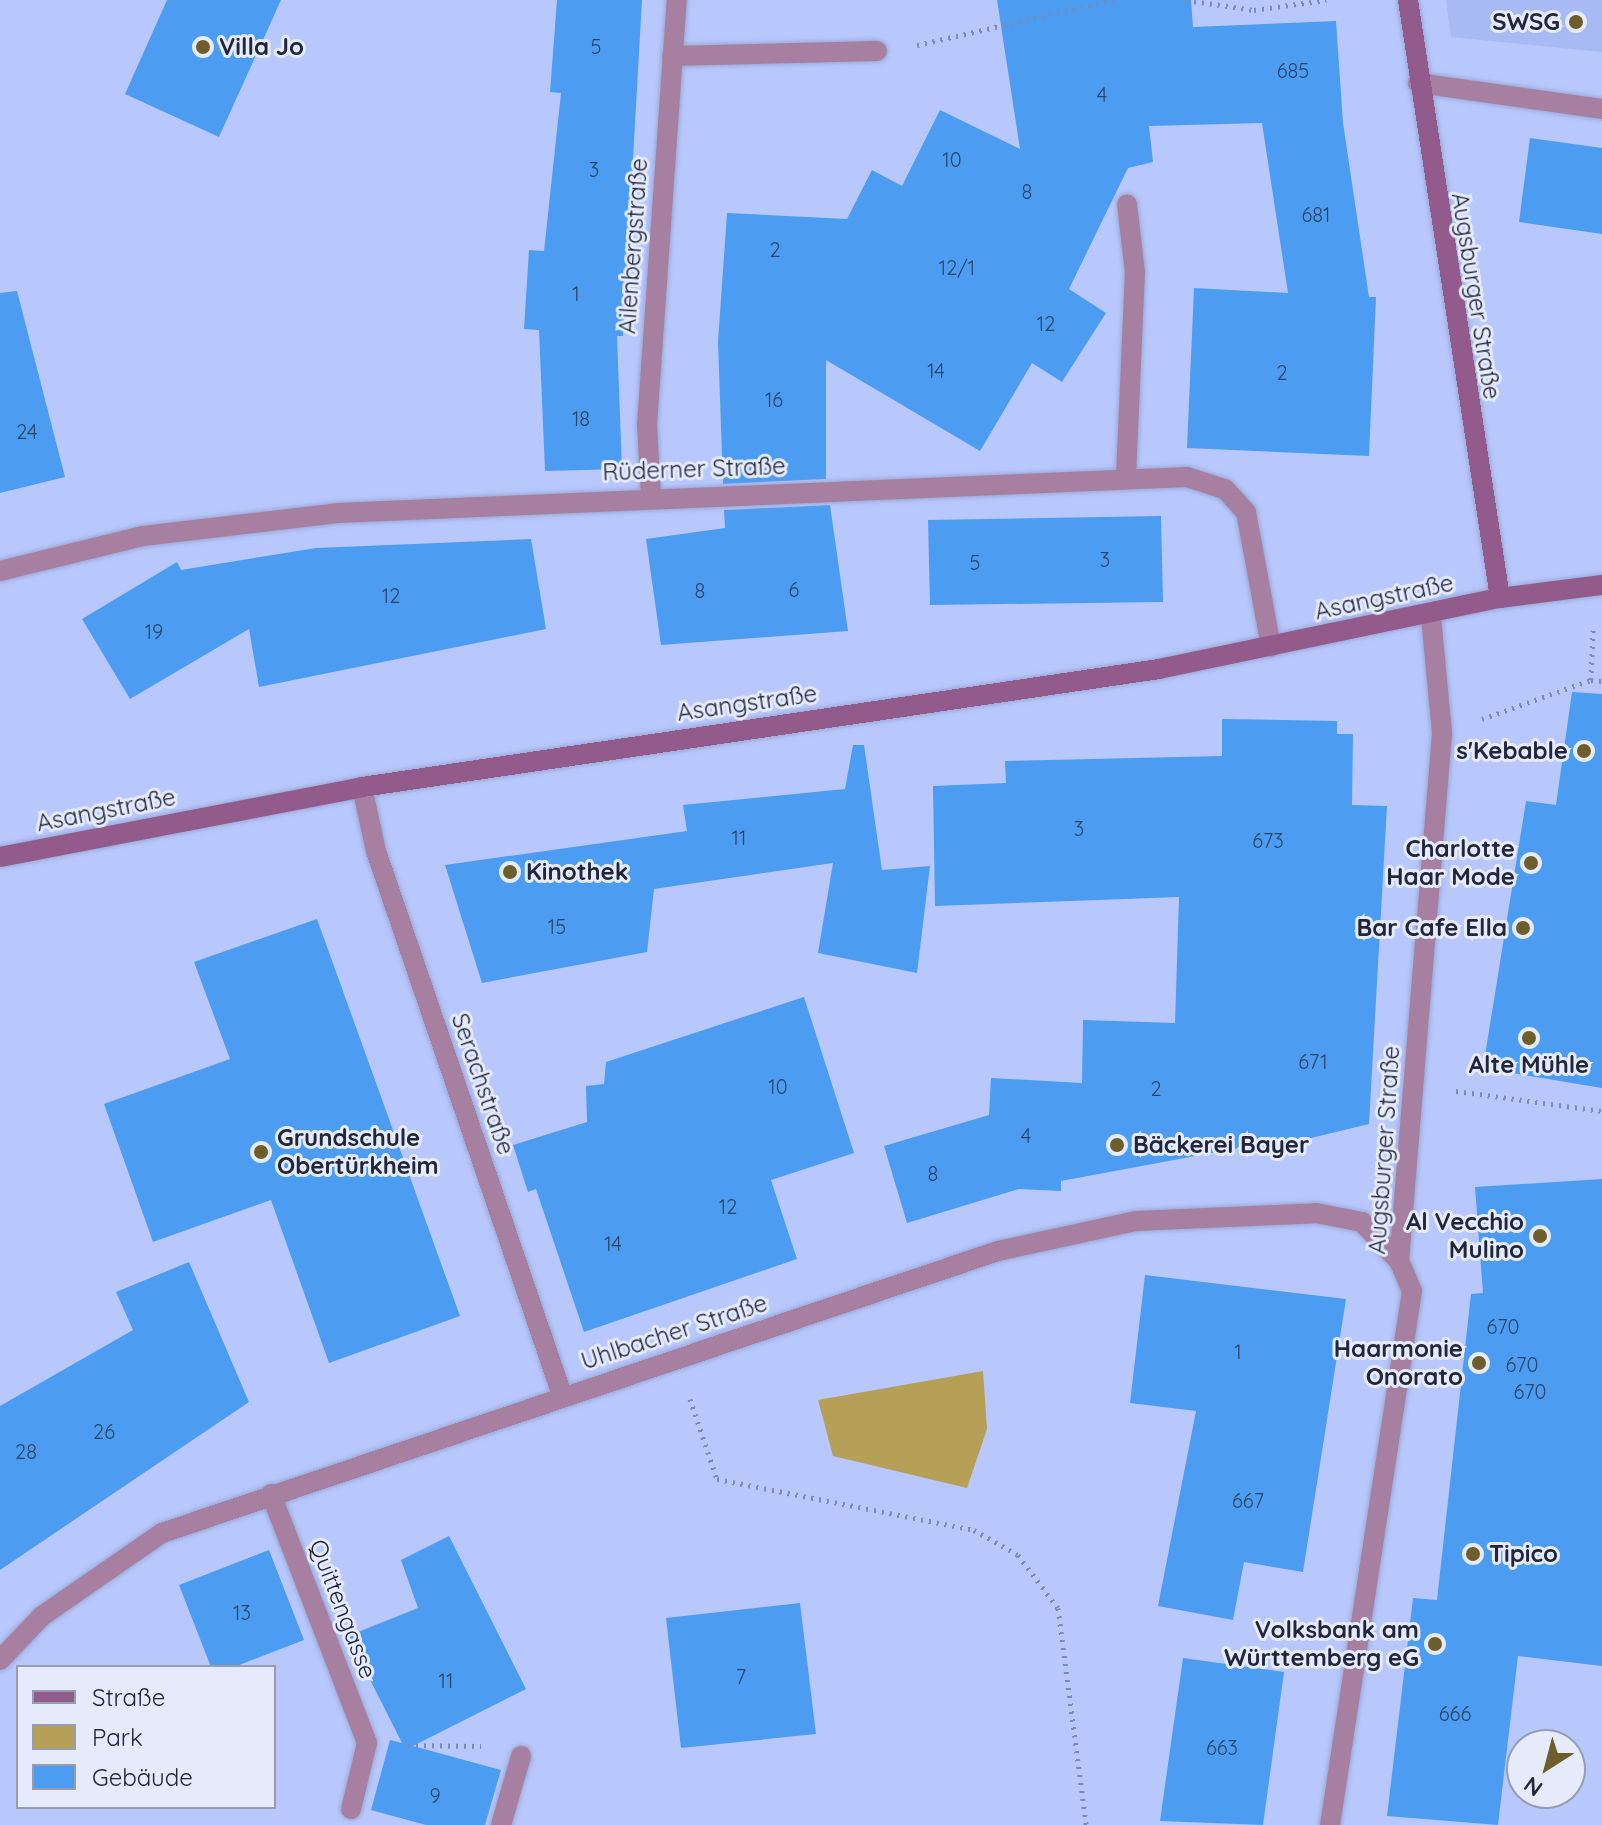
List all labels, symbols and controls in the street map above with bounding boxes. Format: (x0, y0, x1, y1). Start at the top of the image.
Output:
place label: SWSG (1492, 8, 1560, 36)
marker: SWSG (1567, 13, 1585, 31)
place label: Villa Jo (219, 33, 304, 61)
house number: 5 (591, 34, 601, 58)
marker: Villa Jo (194, 38, 212, 56)
house number: 685 (1277, 58, 1309, 82)
house number: 4 (1097, 82, 1107, 106)
house number: 10 (942, 147, 962, 171)
house number: 3 (589, 157, 599, 181)
street label: Ailenbergstraße (612, 157, 654, 335)
house number: 8 (1022, 179, 1032, 203)
street label: Augsburger Straße (1445, 191, 1507, 401)
house number: 681 (1302, 202, 1330, 226)
house number: 2 (769, 237, 781, 261)
house number: 12/1 (939, 255, 975, 279)
house number: 1 (572, 281, 580, 305)
house number: 12 (1037, 311, 1055, 335)
house number: 14 (927, 358, 945, 382)
house number: 2 (1276, 360, 1288, 384)
house number: 16 (765, 387, 783, 411)
house number: 18 (572, 406, 590, 430)
house number: 24 (16, 419, 38, 443)
street label: Rüderner Straße (602, 451, 786, 487)
house number: 3 (1100, 547, 1110, 571)
house number: 5 (970, 550, 980, 574)
street label: Asangstraße (1312, 568, 1456, 626)
house number: 6 (789, 577, 799, 601)
house number: 8 (695, 578, 705, 602)
house number: 12 (382, 583, 400, 607)
house number: 19 (145, 619, 163, 643)
street label: Asangstraße (675, 679, 819, 727)
place label: s'Kebable (1456, 737, 1568, 765)
marker: s'Kebable (1575, 742, 1593, 760)
street label: Asangstraße (34, 782, 178, 838)
house number: 3 (1074, 816, 1084, 840)
house number: 11 (732, 825, 746, 849)
house number: 673 (1252, 828, 1284, 852)
place label: Charlotte Haar Mode (1386, 835, 1515, 891)
marker: Charlotte Haar Mode (1522, 854, 1540, 872)
place label: Kinothek (526, 858, 628, 886)
marker: Kinothek (501, 863, 519, 881)
house number: 15 (548, 914, 566, 938)
place label: Bar Cafe Ella (1357, 914, 1507, 942)
marker: Bar Cafe Ella (1514, 919, 1532, 937)
street label: Serachstraße (445, 1010, 521, 1158)
marker: Alte Mühle (1520, 1029, 1538, 1047)
street label: Augsburger Straße (1362, 1045, 1406, 1255)
house number: 671 (1298, 1049, 1328, 1073)
place label: Alte Mühle (1469, 1051, 1589, 1079)
house number: 10 (768, 1074, 788, 1098)
house number: 2 (1150, 1076, 1162, 1100)
house number: 4 (1021, 1123, 1031, 1147)
place label: Grundschule Obertürkheim (277, 1124, 439, 1180)
place label: Bäckerei Bayer (1133, 1131, 1309, 1159)
marker: Bäckerei Bayer (1108, 1136, 1126, 1154)
marker: Grundschule Obertürkheim (252, 1143, 270, 1161)
house number: 8 (928, 1161, 938, 1185)
house number: 12 (719, 1194, 737, 1218)
place label: Al Vecchio Mulino (1406, 1208, 1524, 1264)
marker: Al Vecchio Mulino (1531, 1227, 1549, 1245)
house number: 14 (604, 1231, 622, 1255)
street label: Uhlbacher Straße (577, 1288, 771, 1376)
house number: 670 (1487, 1314, 1519, 1338)
place label: Haarmonie Onorato (1334, 1335, 1463, 1391)
house number: 1 (1234, 1339, 1242, 1363)
house number: 670 (1506, 1352, 1538, 1376)
marker: Haarmonie Onorato (1470, 1354, 1488, 1372)
house number: 670 (1514, 1379, 1546, 1403)
house number: 26 (93, 1419, 115, 1443)
house number: 28 (15, 1439, 37, 1463)
house number: 667 (1232, 1488, 1264, 1512)
street label: Quittengasse (303, 1535, 383, 1683)
place label: Tipico (1489, 1540, 1558, 1568)
marker: Tipico (1464, 1545, 1482, 1563)
house number: 13 (233, 1600, 251, 1624)
place label: Volksbank am Württemberg eG (1224, 1616, 1419, 1672)
marker: Volksbank am Württemberg eG (1426, 1635, 1444, 1653)
house number: 7 (736, 1664, 746, 1688)
legend (16, 1665, 276, 1809)
house number: 11 (439, 1668, 453, 1692)
text: Straße (92, 1682, 165, 1712)
house number: 666 (1439, 1701, 1471, 1725)
text: Park (92, 1722, 143, 1752)
north arrow (1506, 1729, 1586, 1809)
house number: 663 (1206, 1735, 1238, 1759)
text: Gebäude (92, 1762, 193, 1792)
text: N (1518, 1771, 1548, 1803)
house number: 9 (429, 1783, 441, 1807)

